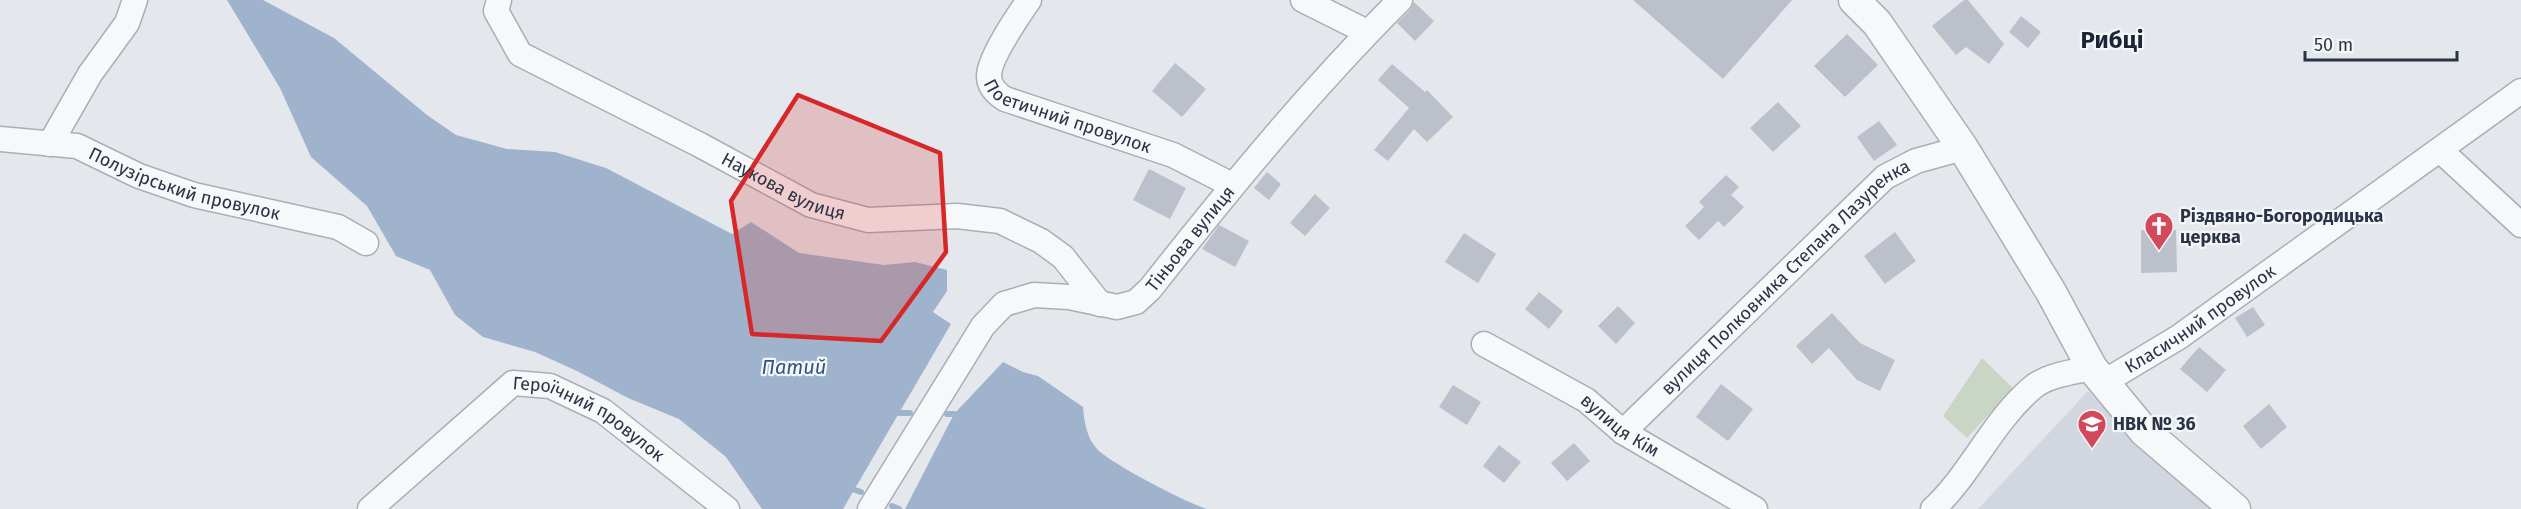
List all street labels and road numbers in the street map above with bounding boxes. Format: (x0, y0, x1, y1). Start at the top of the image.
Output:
street label: Поетичний провулок (979, 75, 1155, 158)
street label: Полузірський провулок (85, 142, 283, 225)
street label: Наукова вулиця (718, 148, 848, 225)
street label: вулиця Полковника Степана Лазуренка (1657, 155, 1914, 400)
street label: Тіньова вулиця (1141, 181, 1239, 296)
street label: Класичний провулок (2121, 260, 2281, 378)
street label: Героїчний провулок (512, 372, 669, 467)
street label: вулиця Кім (1576, 389, 1663, 462)

